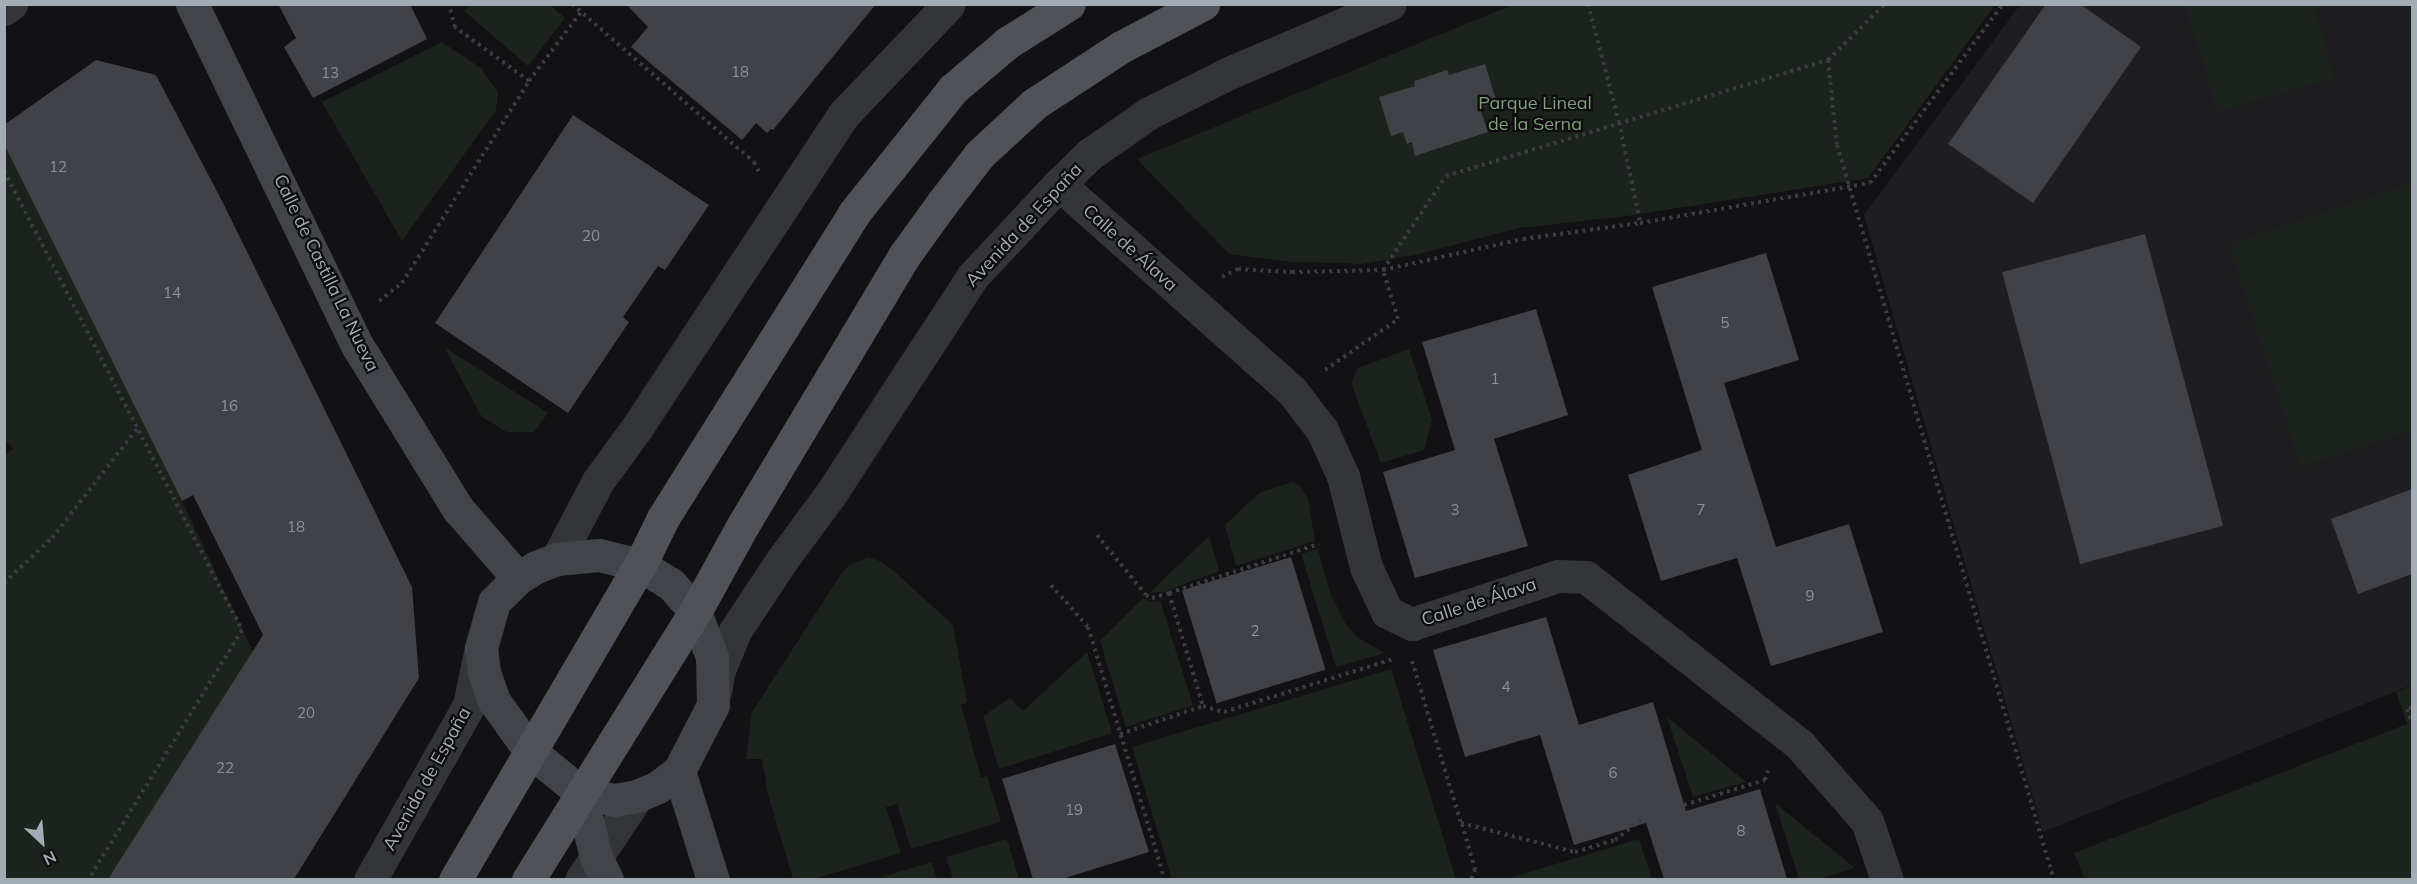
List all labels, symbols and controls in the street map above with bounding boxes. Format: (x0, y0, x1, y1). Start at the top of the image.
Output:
house number: 18 (731, 63, 749, 81)
house number: 13 (321, 64, 339, 82)
park label: Parque Lineal de la Serna (1478, 93, 1592, 136)
house number: 12 (49, 158, 67, 176)
street label: Avenida de España (961, 159, 1087, 291)
street label: Calle de Castilla La Nueva (269, 171, 383, 375)
street label: Calle de Álava (1078, 200, 1182, 296)
house number: 20 (582, 227, 600, 245)
house number: 14 (163, 284, 181, 302)
house number: 5 (1721, 314, 1729, 332)
house number: 1 (1491, 370, 1499, 388)
house number: 16 (220, 397, 238, 415)
house number: 3 (1451, 501, 1459, 519)
house number: 7 (1697, 501, 1705, 519)
house number: 18 (287, 518, 305, 536)
street label: Calle de Álava (1419, 573, 1539, 631)
house number: 9 (1806, 587, 1814, 605)
house number: 2 (1251, 622, 1259, 640)
house number: 4 (1502, 678, 1510, 696)
street label: Avenida de España (379, 703, 475, 855)
house number: 20 (297, 704, 315, 722)
house number: 22 (216, 759, 234, 777)
house number: 6 (1609, 764, 1617, 782)
house number: 19 (1065, 801, 1083, 819)
north arrow (12, 812, 72, 872)
house number: 8 (1737, 822, 1745, 840)
text: N (40, 847, 60, 870)

